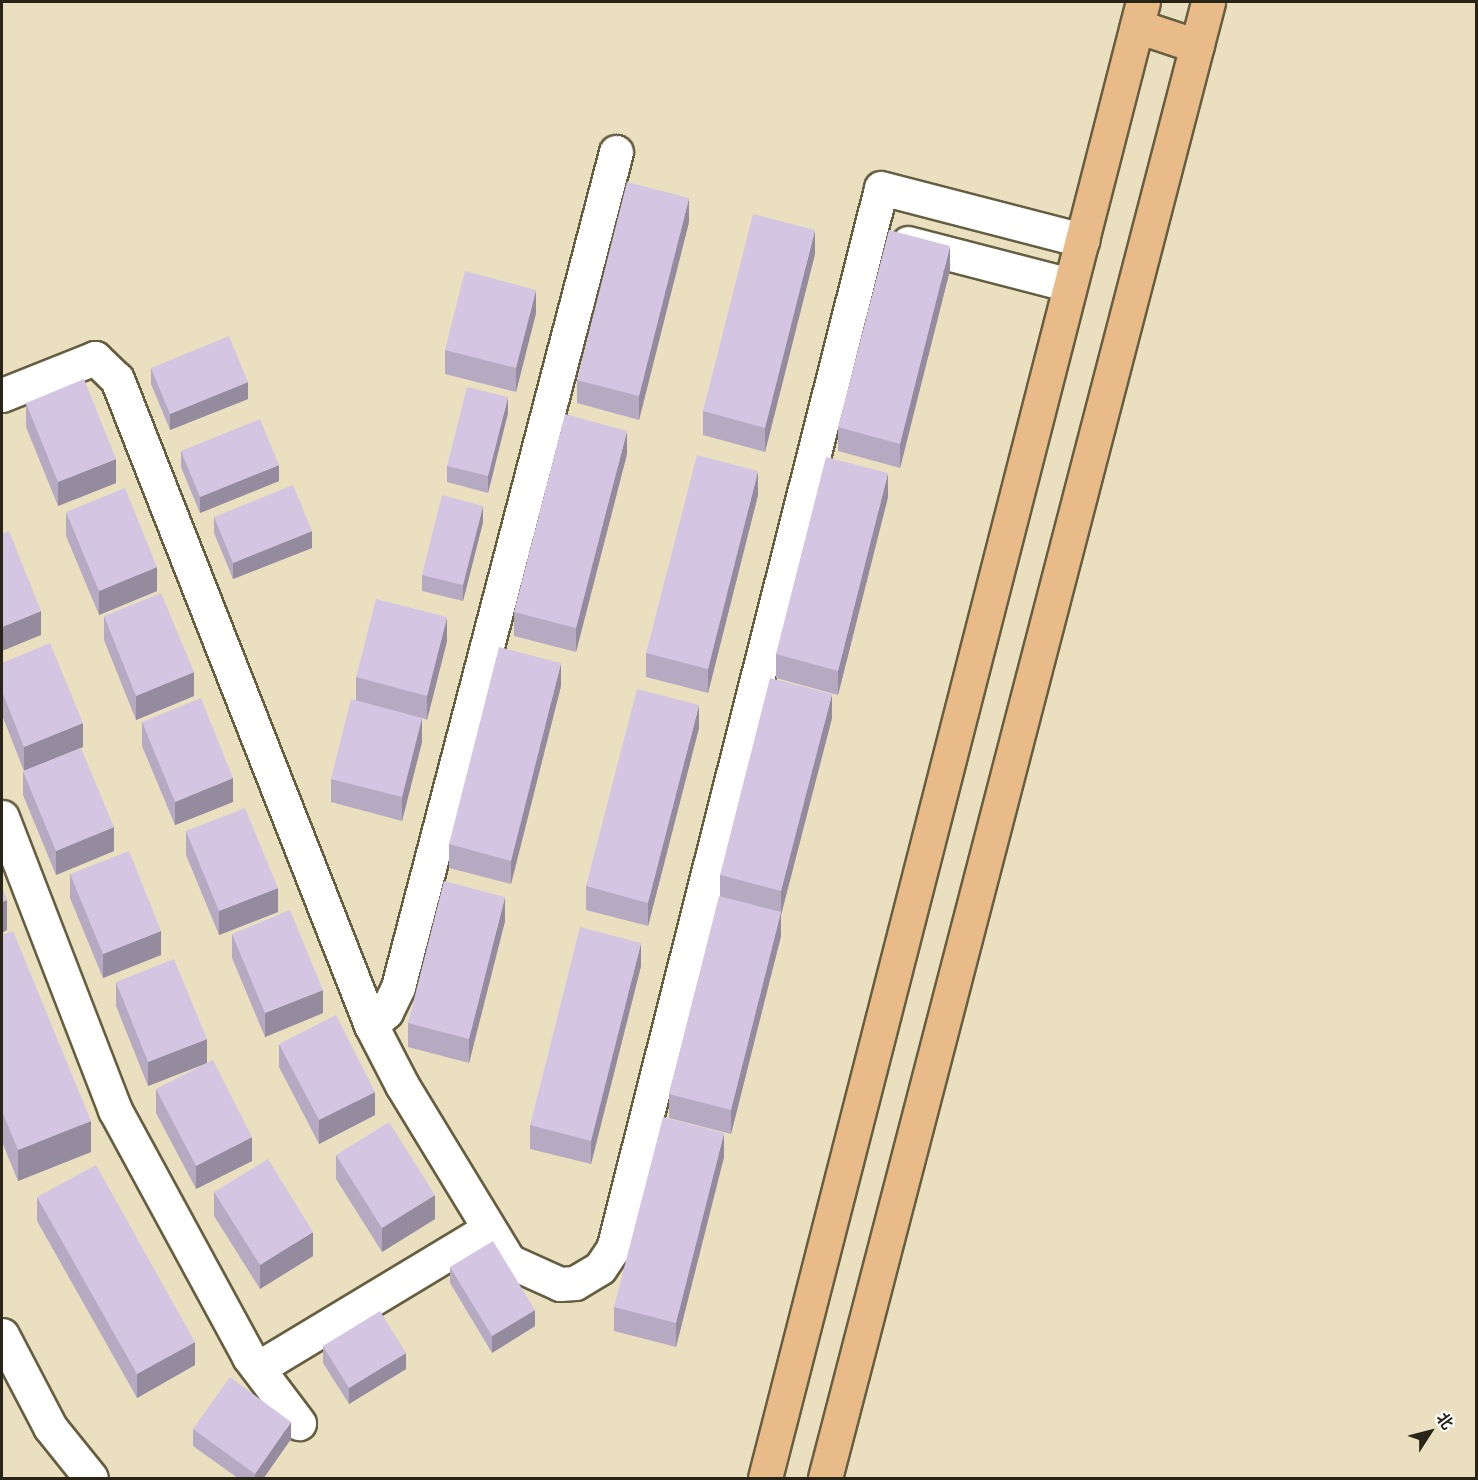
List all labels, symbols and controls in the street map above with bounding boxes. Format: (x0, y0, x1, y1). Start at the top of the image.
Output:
north arrow (1400, 1402, 1460, 1462)
text: 北 (1432, 1408, 1458, 1434)

